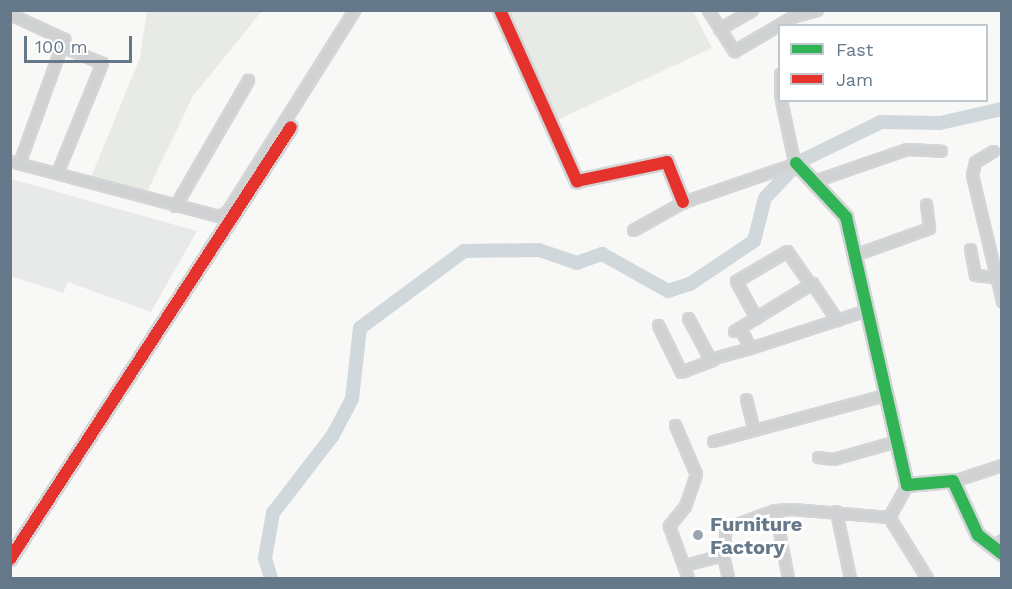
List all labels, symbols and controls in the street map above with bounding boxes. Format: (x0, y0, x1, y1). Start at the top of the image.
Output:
scale bar (27, 24, 135, 62)
legend (778, 24, 988, 102)
text: 100 m (35, 36, 88, 57)
text: Fast (836, 39, 873, 60)
text: Jam (836, 69, 873, 90)
place label: Furniture Factory (710, 512, 802, 559)
marker: Furniture Factory (691, 528, 705, 542)

